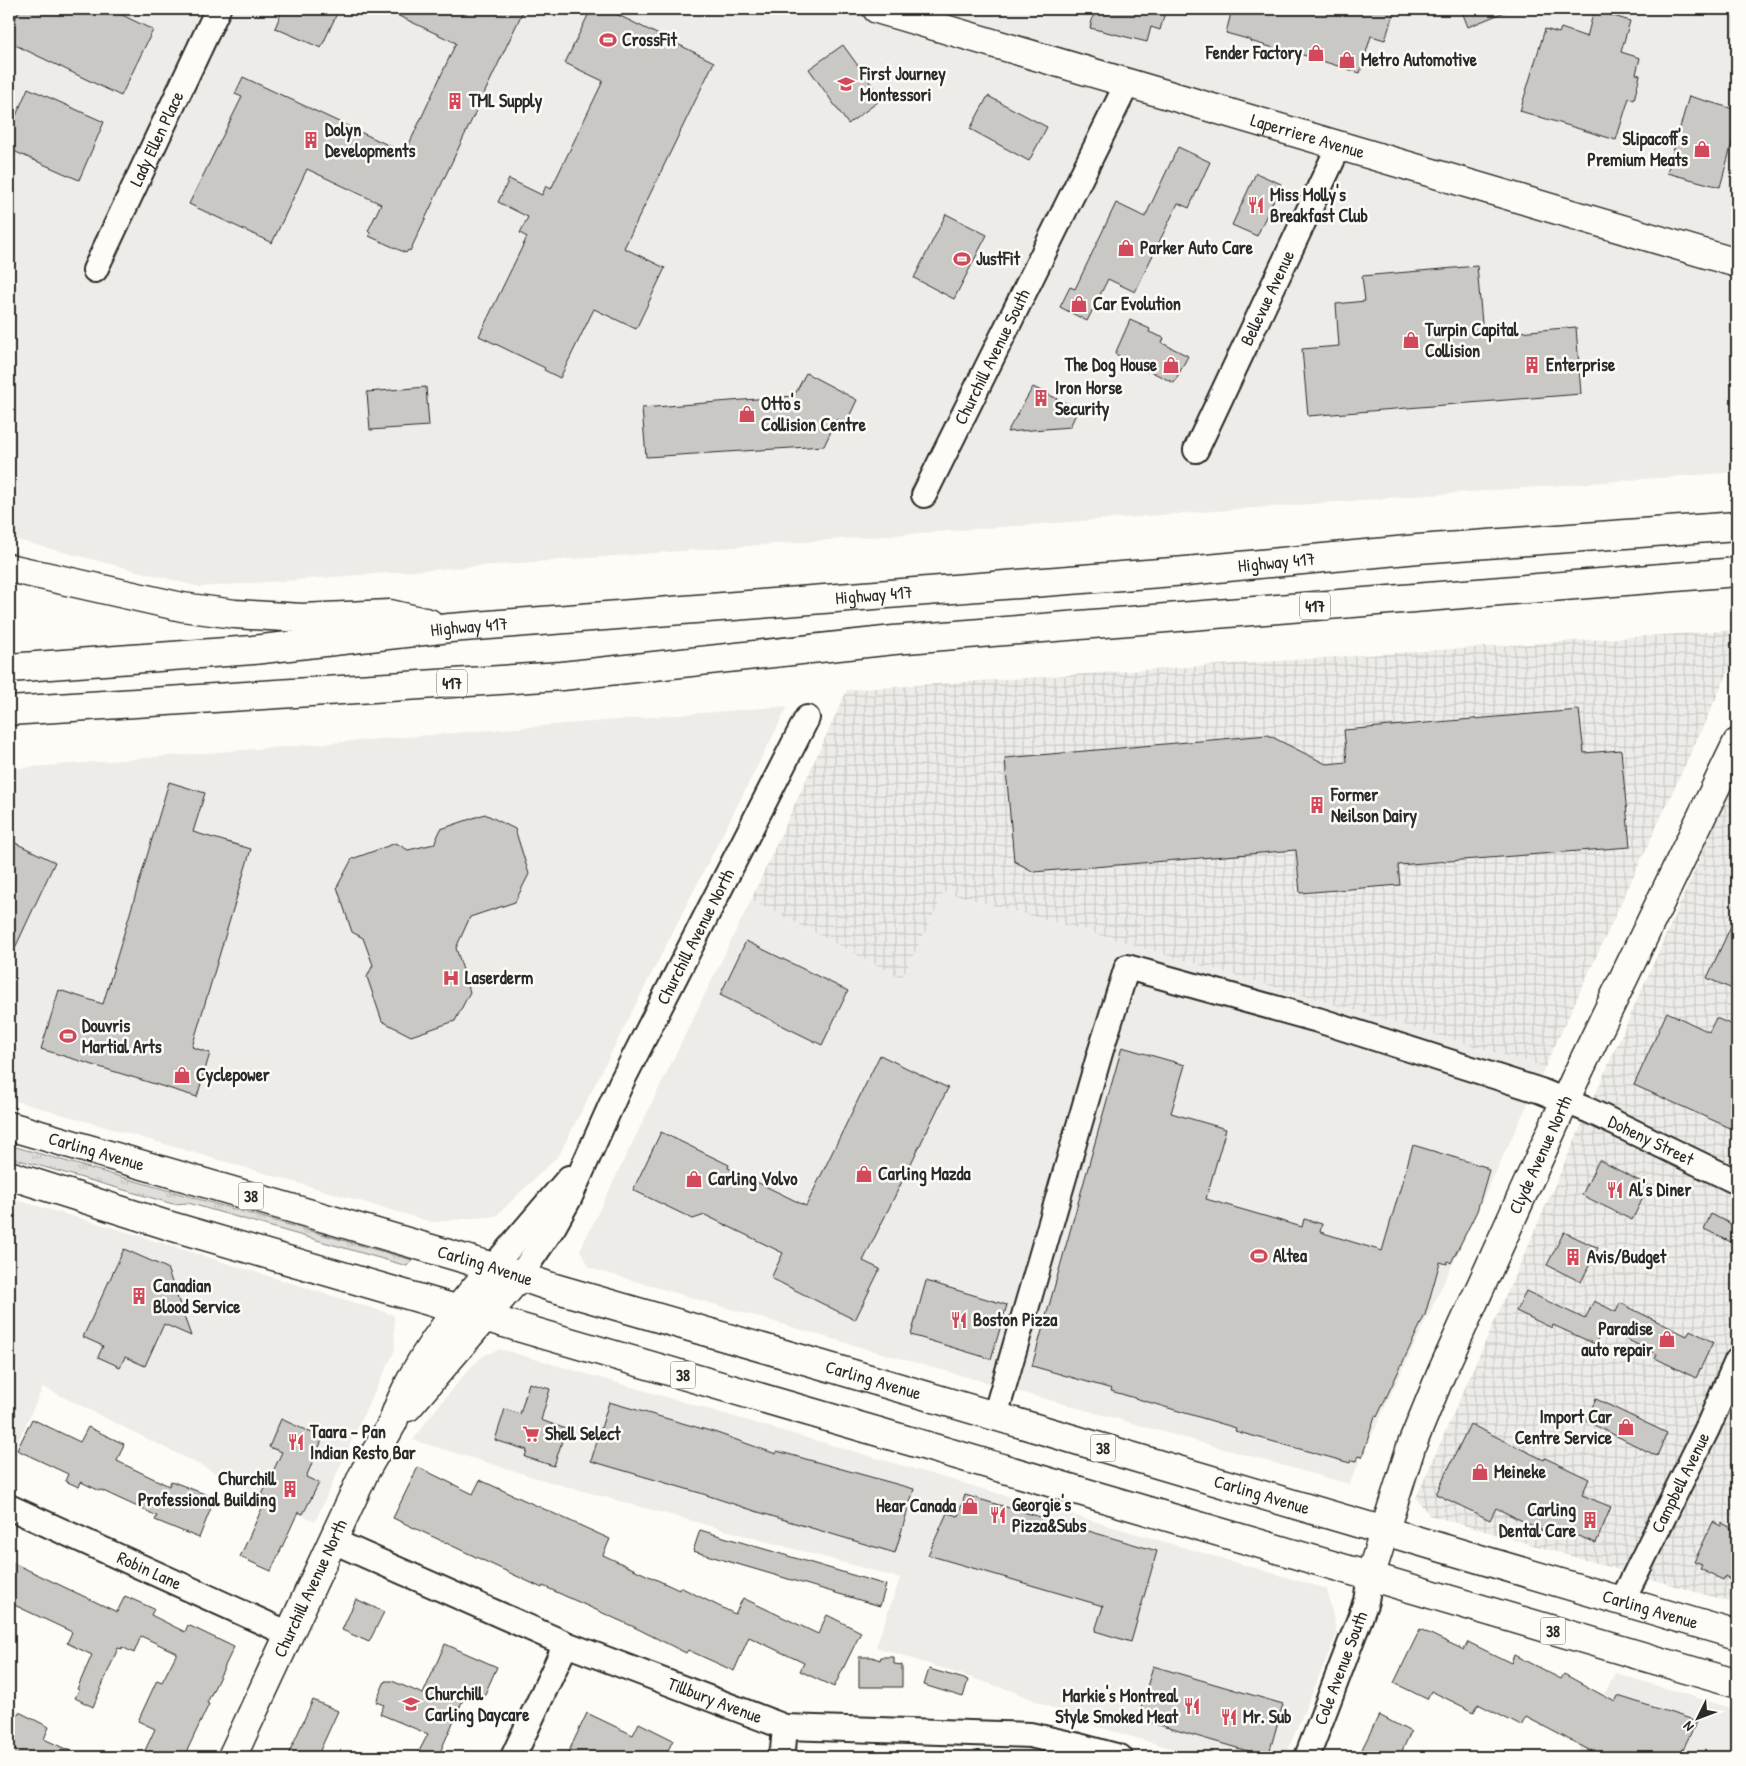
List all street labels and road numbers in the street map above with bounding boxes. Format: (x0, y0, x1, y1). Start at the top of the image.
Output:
street label: Lady Ellen Place (123, 87, 190, 190)
street label: Laperriere Avenue (1248, 107, 1368, 164)
street label: Bellevue Avenue (1234, 246, 1300, 350)
street label: Churchill Avenue South (948, 284, 1036, 429)
street label: Highway 417 (1237, 546, 1316, 578)
street label: Highway 417 (834, 579, 913, 610)
road number: 417 (1300, 592, 1330, 620)
street label: Highway 417 (429, 611, 509, 642)
road number: 417 (437, 670, 467, 696)
street label: Churchill Avenue North (650, 864, 740, 1009)
street label: Clyde Avenue North (1502, 1091, 1578, 1218)
street label: Doheny Street (1604, 1109, 1699, 1172)
street label: Carling Avenue (46, 1125, 147, 1177)
road number: 38 (238, 1182, 264, 1210)
street label: Carling Avenue (434, 1238, 536, 1292)
street label: Carling Avenue (823, 1354, 924, 1406)
road number: 38 (670, 1362, 696, 1388)
street label: Campbell Avenue (1645, 1428, 1715, 1537)
road number: 38 (1090, 1435, 1116, 1462)
street label: Carling Avenue (1211, 1468, 1313, 1520)
street label: Churchill Avenue North (267, 1515, 353, 1661)
street label: Robin Lane (113, 1545, 186, 1596)
street label: Carling Avenue (1599, 1583, 1701, 1635)
street label: Cole Avenue South (1307, 1608, 1373, 1728)
road number: 38 (1540, 1618, 1566, 1644)
street label: Tillbury Avenue (664, 1671, 766, 1729)

